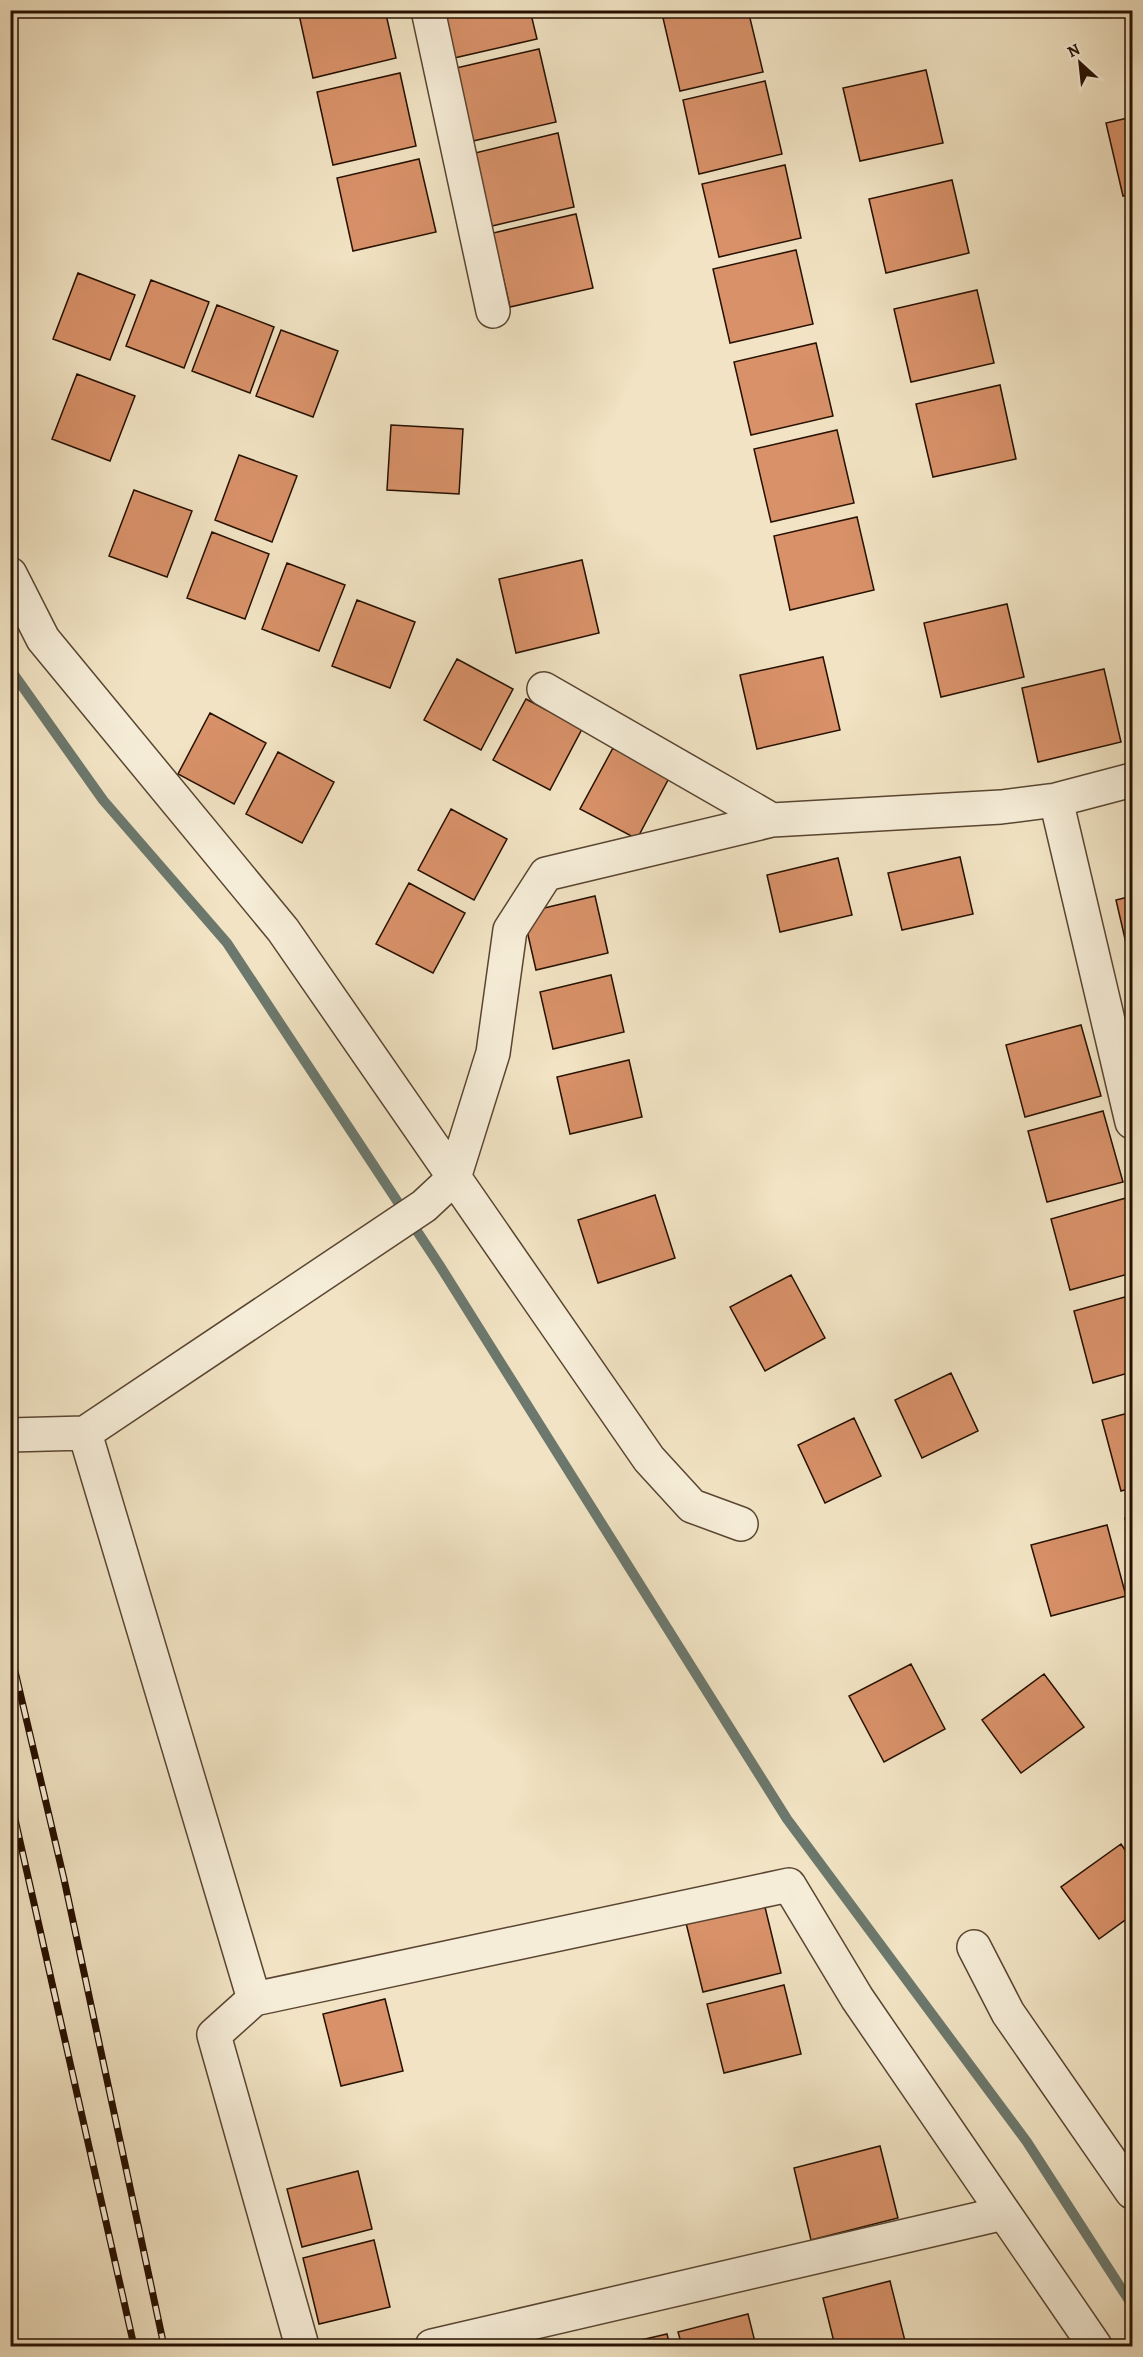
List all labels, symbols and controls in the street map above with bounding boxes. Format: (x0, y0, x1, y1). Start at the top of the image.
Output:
north arrow (1050, 33, 1110, 93)
text: N (1063, 38, 1084, 63)

